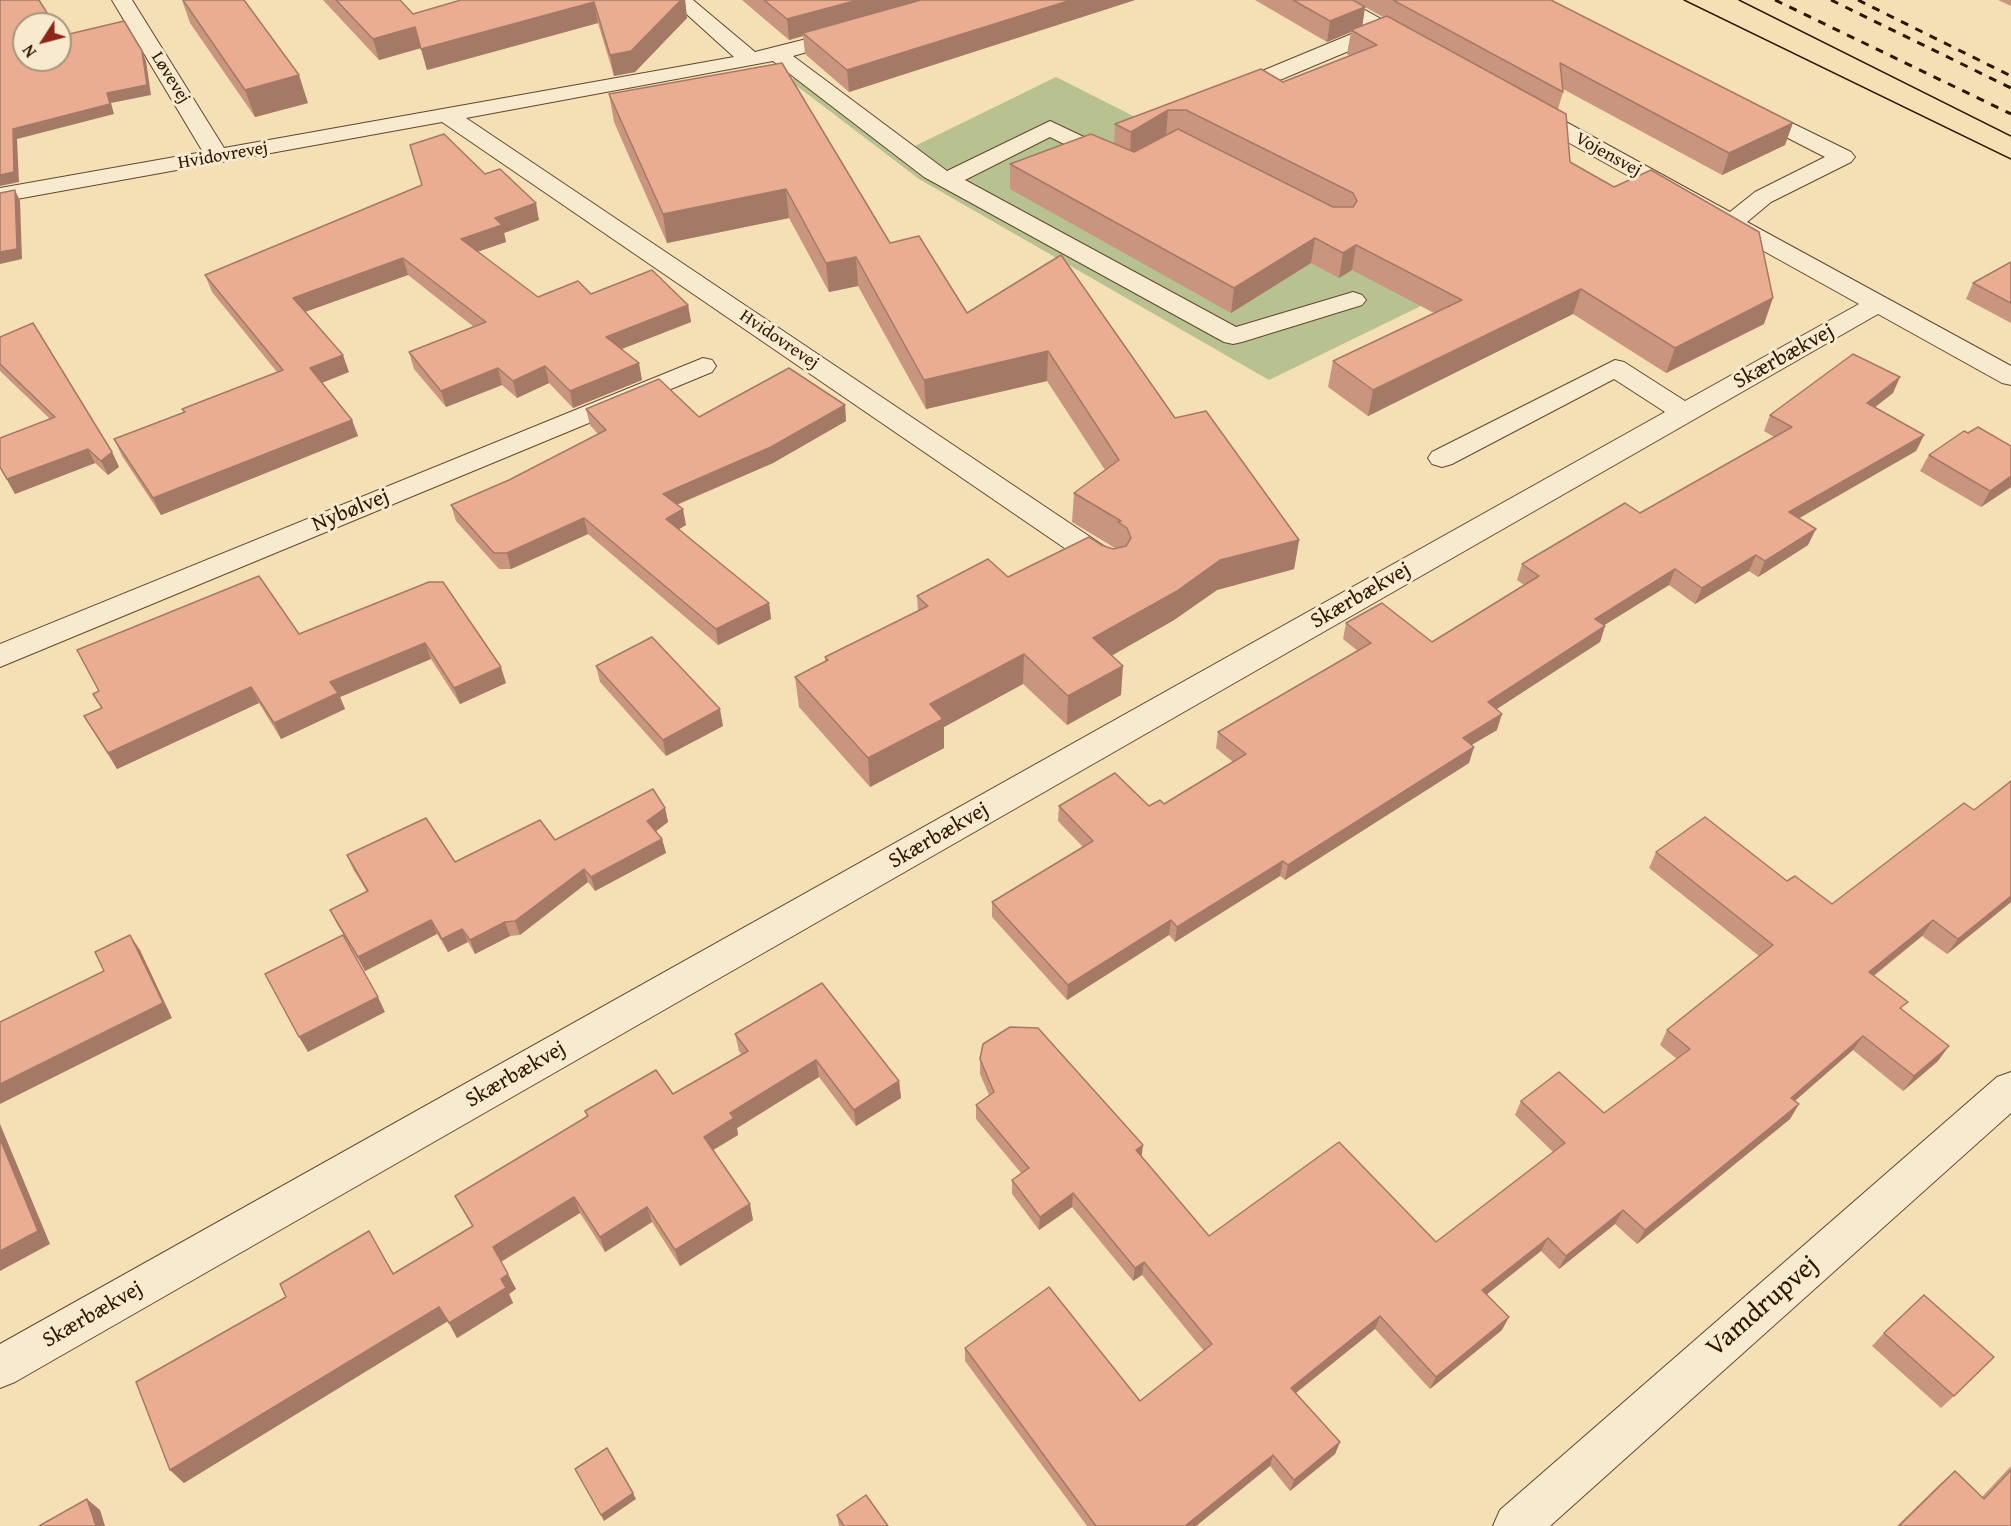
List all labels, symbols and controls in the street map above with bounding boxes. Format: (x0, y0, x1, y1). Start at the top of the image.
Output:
north arrow (12, 12, 72, 72)
text: N (16, 40, 42, 63)
street label: Løvevej (146, 48, 194, 108)
street label: Vojensvej (1571, 128, 1645, 182)
street label: Hvidovrevej (176, 137, 270, 175)
street label: Hvidovrevej (735, 306, 823, 374)
street label: Skærbækvej (1729, 318, 1839, 396)
street label: Nybølvej (309, 484, 393, 538)
street label: Skærbækvej (1306, 557, 1416, 635)
street label: Skærbækvej (884, 797, 994, 875)
street label: Skærbækvej (461, 1036, 571, 1114)
street label: Vamdrupvej (1700, 1249, 1826, 1365)
street label: Skærbækvej (38, 1276, 148, 1354)

